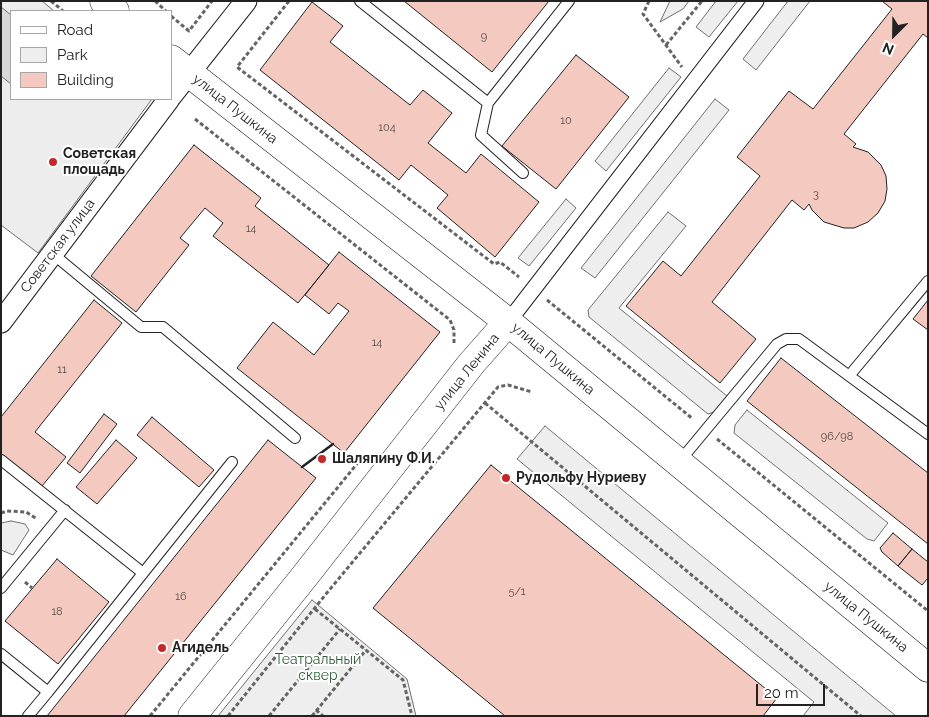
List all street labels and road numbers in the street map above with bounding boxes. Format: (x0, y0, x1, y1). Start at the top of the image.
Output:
street label: улица Пушкина (189, 71, 281, 147)
street label: Советская улица (17, 196, 99, 296)
street label: улица Пушкина (508, 319, 598, 399)
street label: улица Ленина (431, 330, 503, 414)
street label: улица Пушкина (821, 578, 911, 656)

